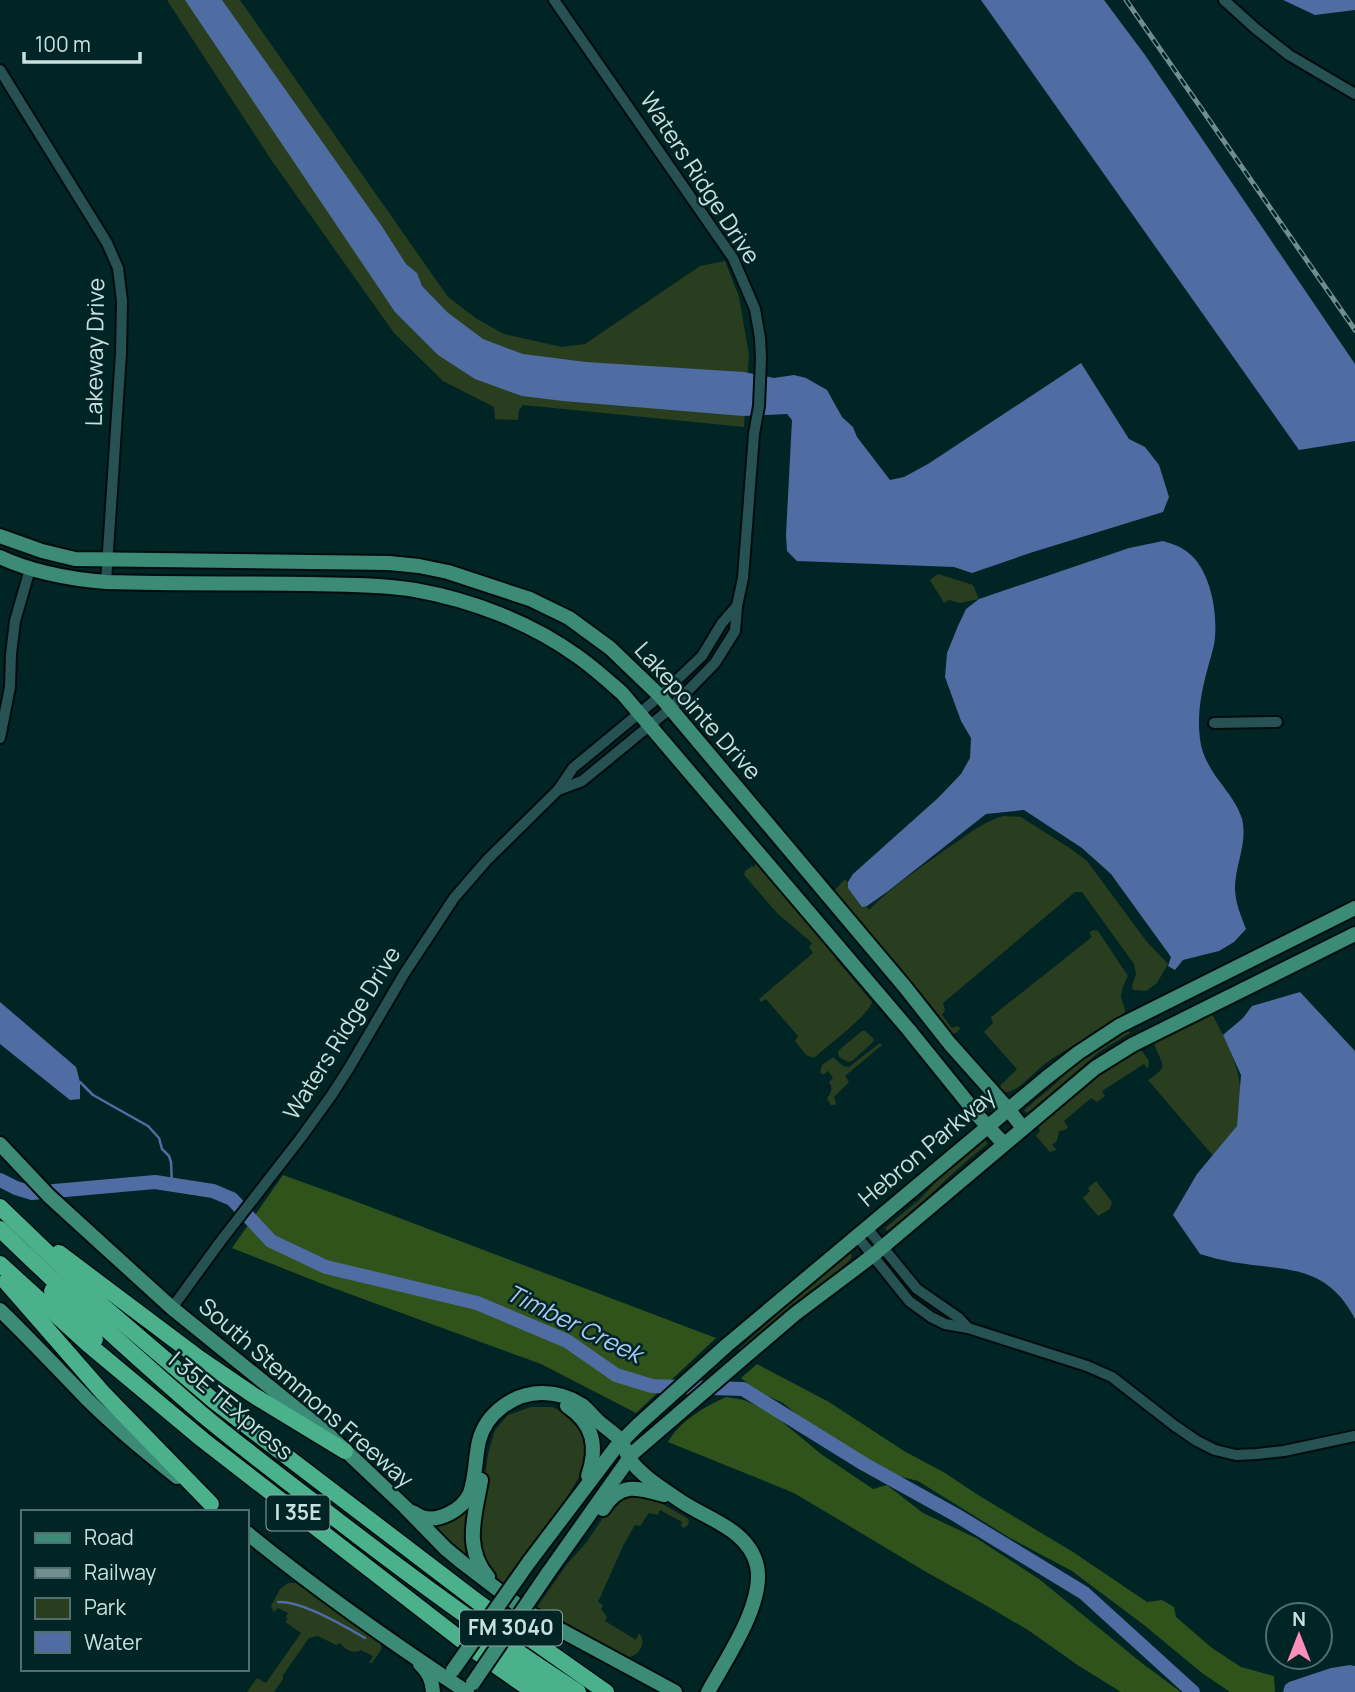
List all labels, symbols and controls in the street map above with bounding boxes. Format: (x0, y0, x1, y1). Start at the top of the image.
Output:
scale bar (24, 21, 140, 65)
text: 100 m (35, 30, 91, 58)
street label: Waters Ridge Drive (633, 85, 768, 270)
street label: Lakeway Drive (77, 278, 111, 426)
street label: Lakepointe Drive (628, 634, 769, 786)
street label: Waters Ridge Drive (275, 940, 407, 1125)
street label: Hebron Parkway (851, 1079, 1002, 1213)
water label: Timber Creek (501, 1275, 651, 1371)
street label: South Stemmons Freeway (192, 1290, 421, 1495)
street label: I 35E TEXpress (162, 1344, 301, 1467)
road number: I 35E (266, 1496, 330, 1530)
legend (21, 1510, 248, 1671)
text: Road (84, 1523, 134, 1551)
text: Railway (84, 1558, 156, 1586)
text: Park (84, 1593, 126, 1621)
north arrow (1264, 1601, 1334, 1671)
text: N (1292, 1606, 1306, 1632)
road number: FM 3040 (460, 1610, 562, 1646)
text: Water (84, 1628, 143, 1656)

